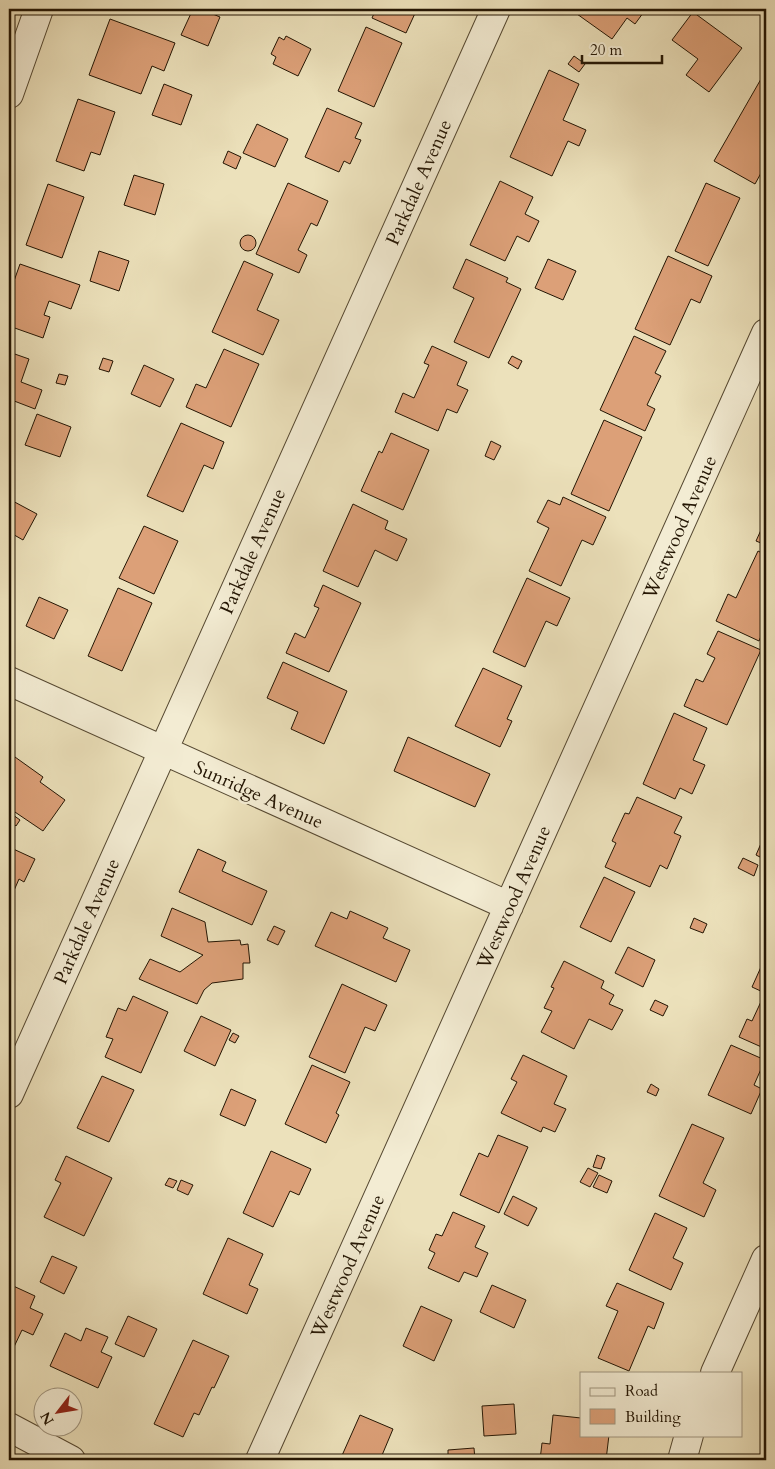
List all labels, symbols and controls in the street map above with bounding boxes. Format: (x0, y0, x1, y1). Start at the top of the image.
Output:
scale bar (582, 32, 662, 64)
text: 20 m (590, 40, 622, 60)
street label: Parkdale Avenue (380, 115, 458, 249)
street label: Westwood Avenue (636, 452, 723, 604)
street label: Parkdale Avenue (214, 484, 292, 618)
street label: Sunridge Avenue (190, 755, 327, 835)
street label: Westwood Avenue (470, 822, 557, 974)
street label: Parkdale Avenue (48, 854, 126, 988)
street label: Westwood Avenue (304, 1191, 391, 1343)
legend (580, 1372, 742, 1436)
text: Road (625, 1381, 658, 1401)
north arrow (32, 1386, 82, 1436)
text: Building (625, 1407, 681, 1427)
text: N (36, 1408, 59, 1429)

